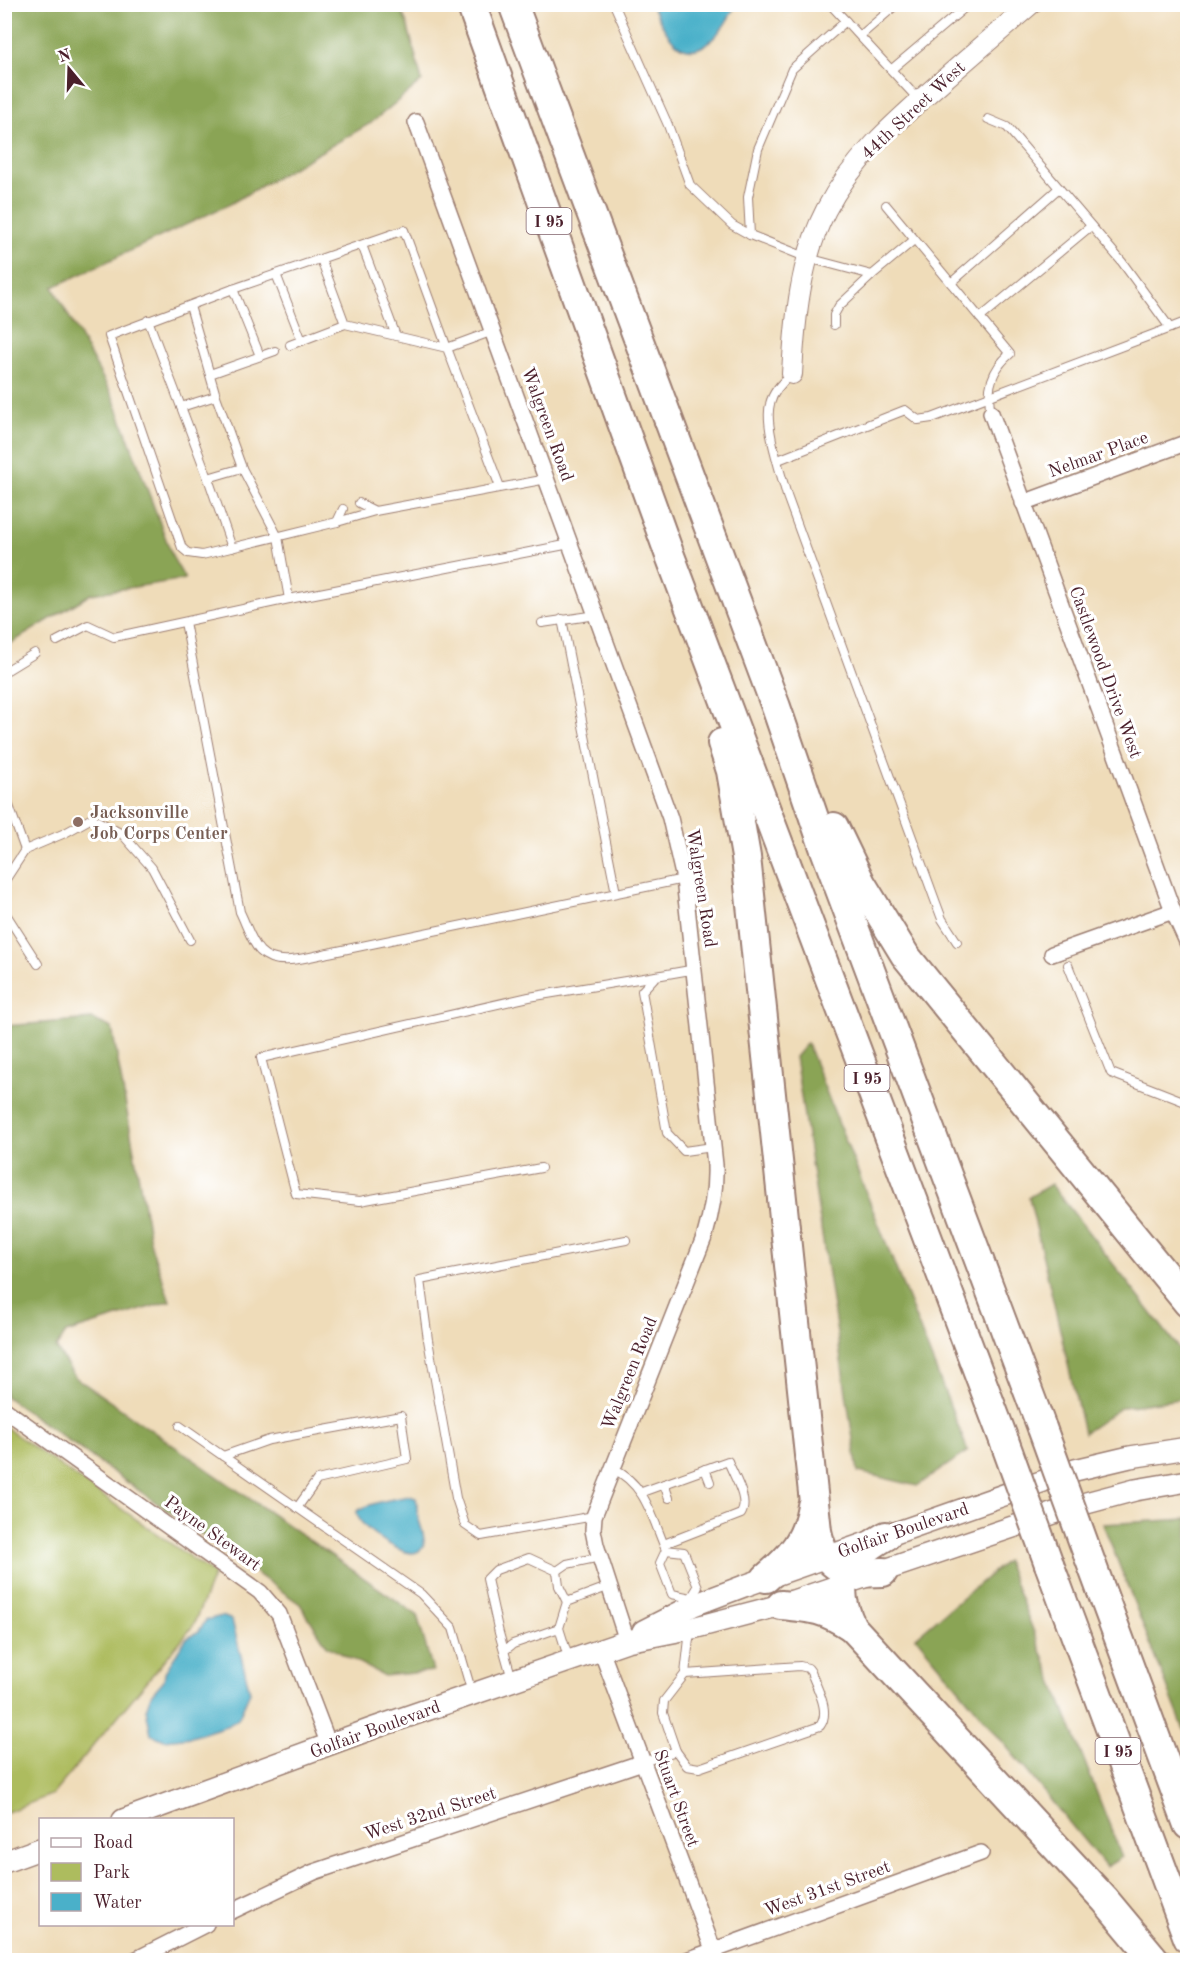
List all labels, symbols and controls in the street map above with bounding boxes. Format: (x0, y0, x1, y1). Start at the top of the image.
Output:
north arrow (39, 39, 99, 99)
text: N (56, 47, 74, 66)
street label: 44th Street West (858, 58, 969, 163)
road number: I 95 (526, 208, 572, 234)
street label: Walgreen Road (518, 365, 576, 484)
street label: Nelmar Place (1046, 429, 1151, 481)
street label: Castlewood Drive West (1066, 584, 1145, 761)
place label: Jacksonville Job Corps Center (90, 804, 228, 843)
marker: Jacksonville Job Corps Center (71, 815, 85, 829)
street label: Walgreen Road (683, 827, 719, 949)
road number: I 95 (844, 1065, 890, 1091)
street label: Walgreen Road (599, 1314, 661, 1432)
street label: Payne Stewart (161, 1493, 264, 1575)
street label: Golfair Boulevard (835, 1500, 971, 1562)
street label: Golfair Boulevard (308, 1698, 443, 1762)
road number: I 95 (1096, 1738, 1140, 1764)
street label: Stuart Street (650, 1747, 702, 1850)
street label: West 32nd Street (362, 1784, 499, 1844)
legend (39, 1818, 234, 1926)
text: Road (93, 1834, 133, 1852)
street label: West 31st Street (762, 1858, 893, 1920)
text: Park (93, 1864, 130, 1882)
text: Water (93, 1894, 142, 1912)

